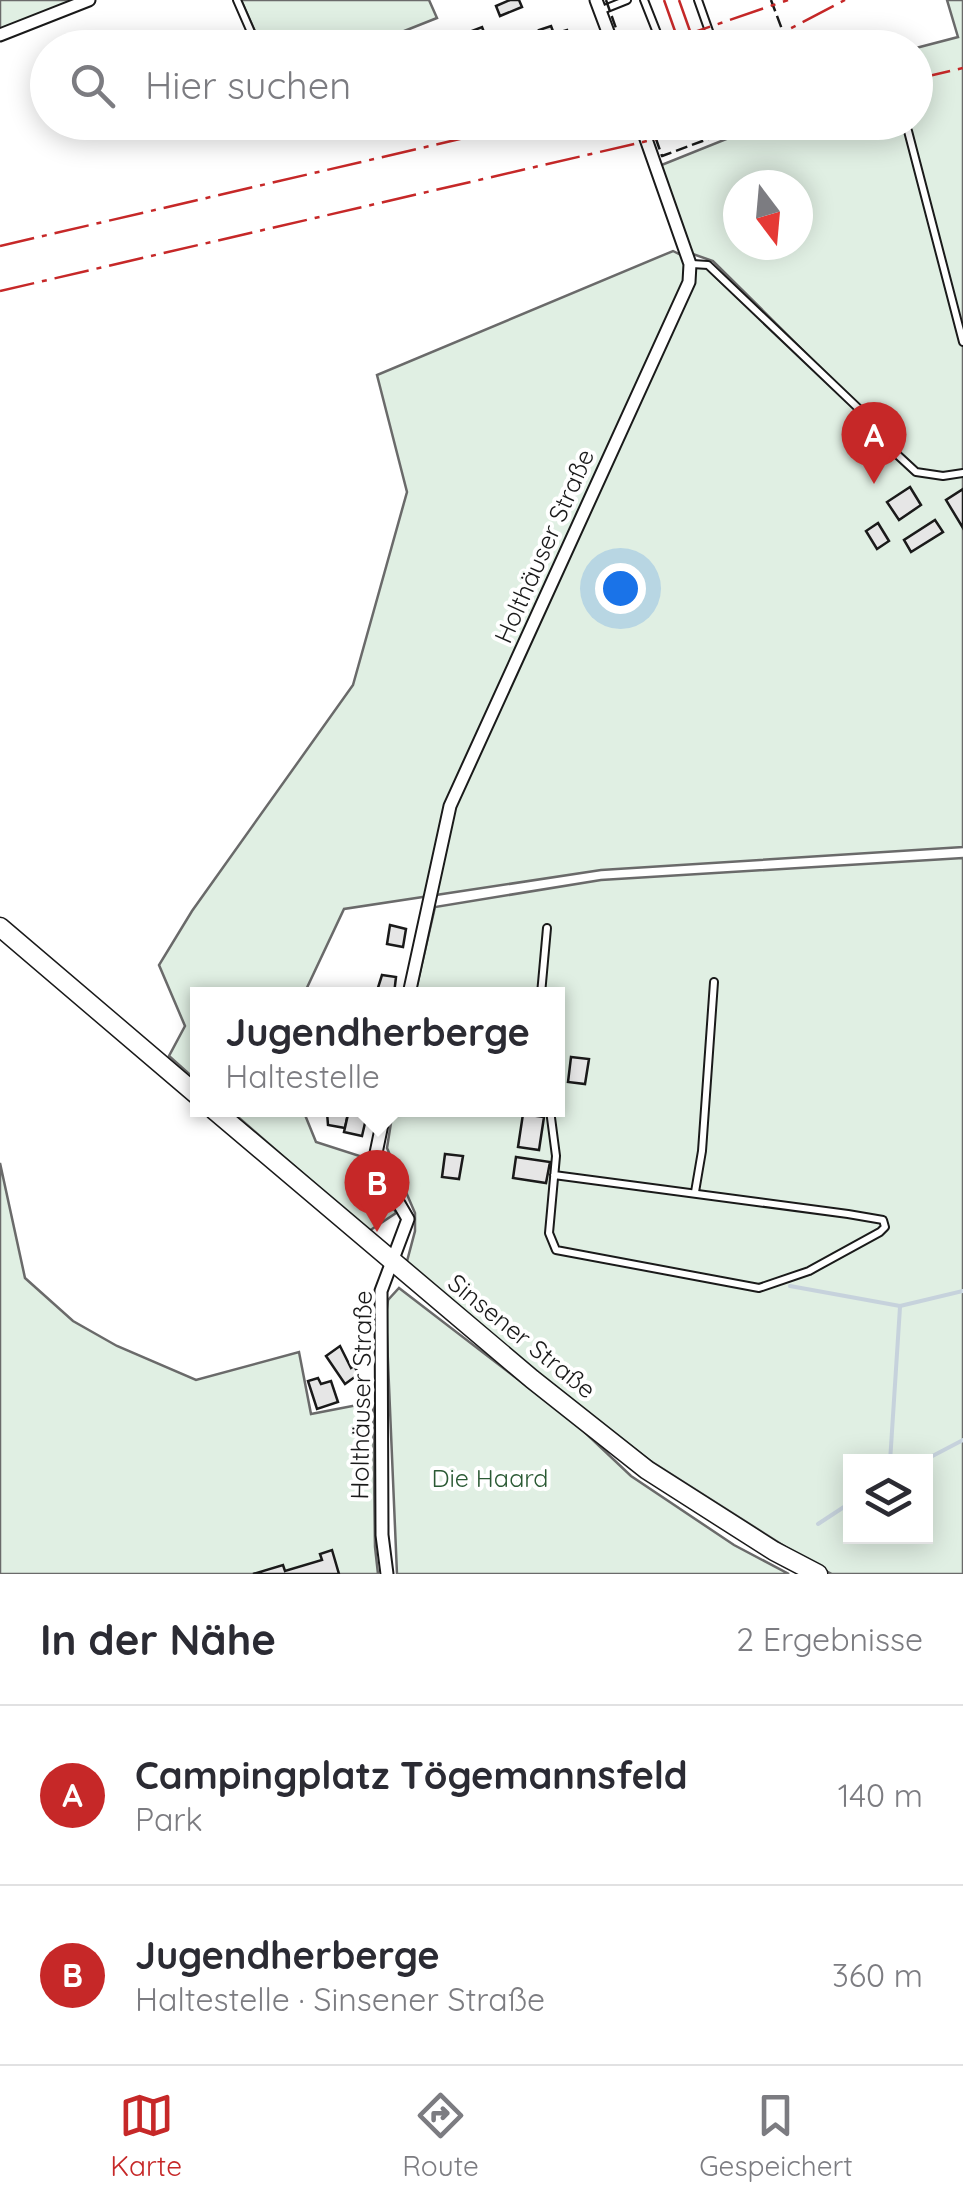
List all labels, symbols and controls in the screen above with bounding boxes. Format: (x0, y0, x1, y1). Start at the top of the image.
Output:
search box (30, 30, 933, 140)
icon: search (65, 58, 120, 113)
text: Hier suchen (145, 61, 351, 109)
north arrow (723, 170, 813, 260)
pin: A (842, 402, 906, 484)
street label: Holthäuser Straße (487, 444, 600, 648)
your location (595, 563, 646, 614)
popup (190, 987, 565, 1117)
text: Jugendherberge (225, 1008, 530, 1056)
text: Haltestelle (225, 1056, 380, 1096)
pin: B (344, 1150, 410, 1232)
street label: Sinsener Straße (442, 1267, 602, 1405)
street label: Holthäuser Straße (343, 1290, 378, 1500)
map controls (843, 1454, 933, 1544)
button: layers (843, 1454, 933, 1544)
park label: Die Haard (431, 1462, 549, 1493)
text: In der Nähe (40, 1613, 276, 1666)
text: 2 Ergebnisse (736, 1619, 923, 1659)
text: Campingplatz Tögemannsfeld (135, 1751, 688, 1799)
text: A (62, 1775, 83, 1815)
text: 140 m (838, 1775, 923, 1815)
text: Park (135, 1799, 203, 1839)
text: Jugendherberge (135, 1931, 440, 1979)
text: B (62, 1955, 83, 1995)
text: 360 m (832, 1955, 923, 1995)
text: Haltestelle · Sinsener Straße (135, 1979, 545, 2019)
tab: Karte (110, 2088, 182, 2183)
tab: Route (402, 2088, 479, 2183)
tab: Gespeichert (699, 2088, 853, 2183)

